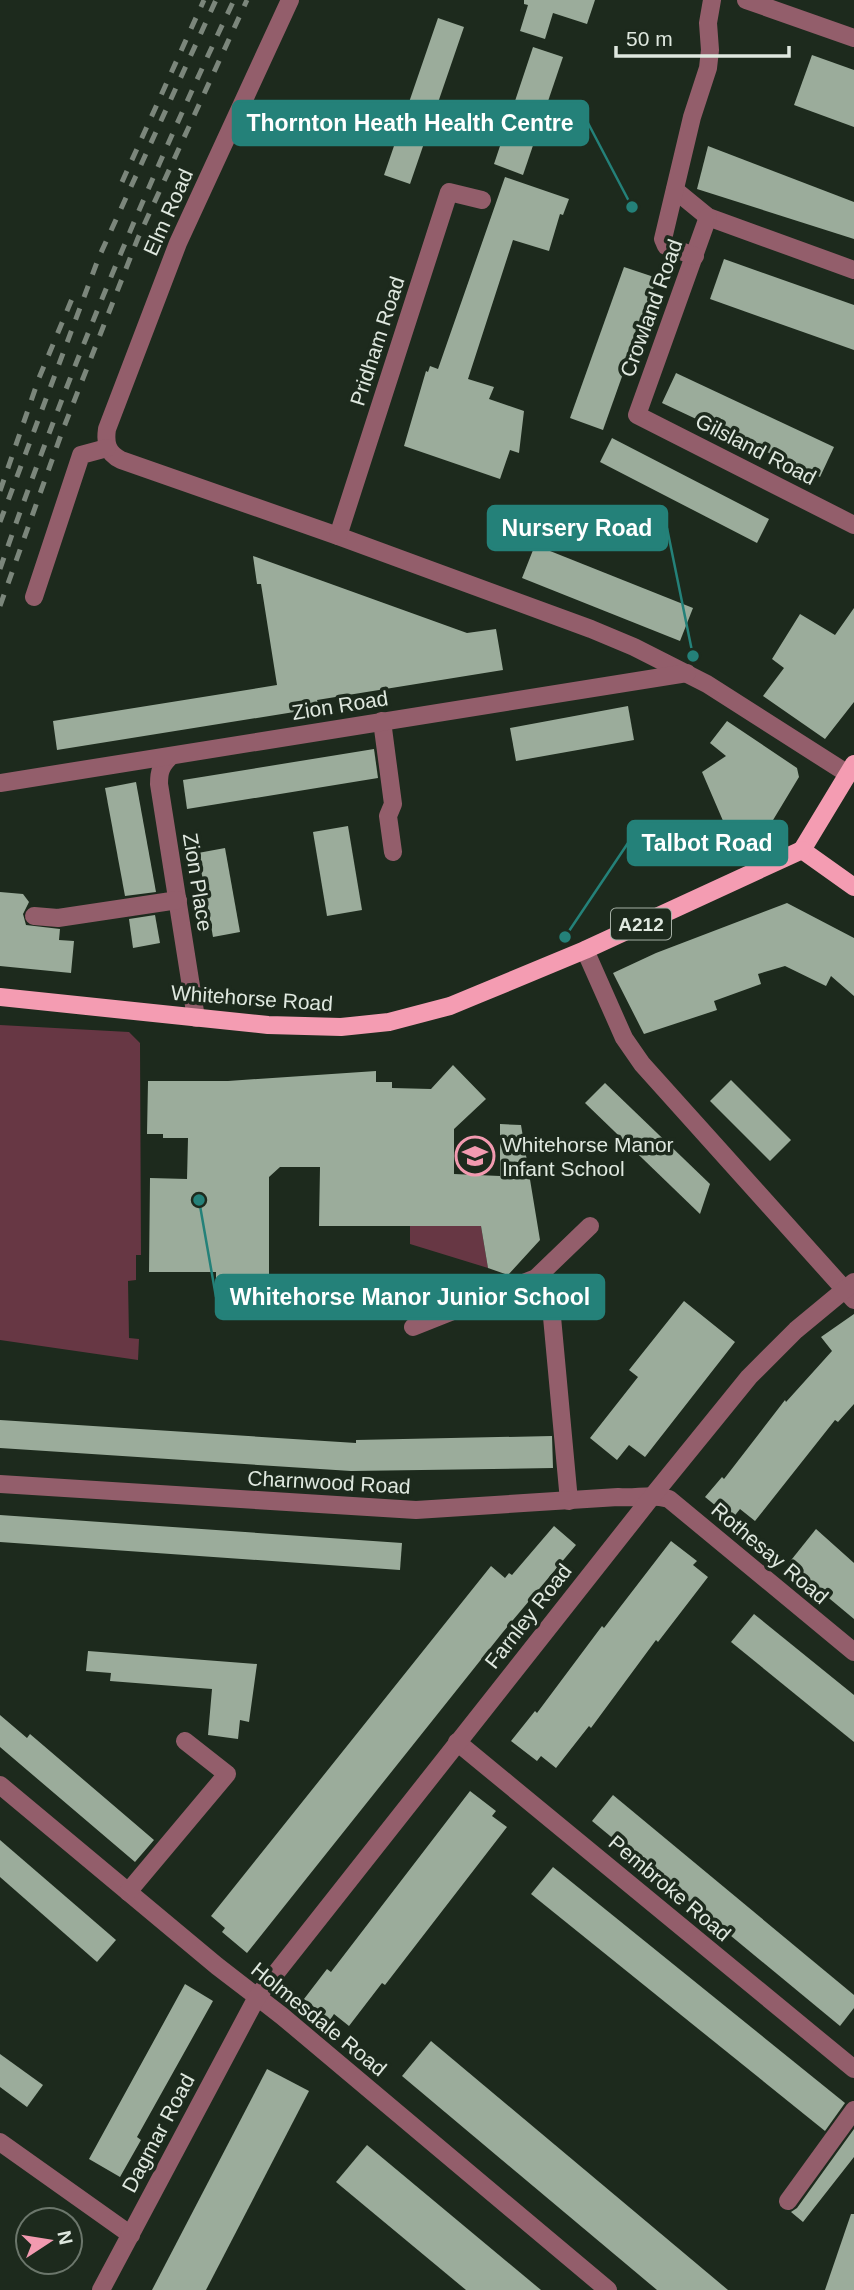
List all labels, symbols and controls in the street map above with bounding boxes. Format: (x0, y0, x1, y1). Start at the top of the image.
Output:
scale bar (616, 14, 789, 58)
text: 50 m (626, 27, 673, 50)
callout: Thornton Heath Health Centre (233, 101, 588, 145)
text: Thornton Heath Health Centre (246, 110, 574, 136)
street label: Elm Road (139, 165, 197, 259)
street label: Crowland Road (615, 236, 687, 380)
street label: Pridham Road (345, 274, 409, 408)
street label: Gilsland Road (692, 409, 820, 489)
callout: Nursery Road (488, 506, 667, 550)
text: Nursery Road (502, 515, 652, 541)
street label: Zion Road (290, 686, 390, 724)
callout: Talbot Road (628, 821, 787, 865)
text: Talbot Road (641, 830, 773, 856)
street label: Zion Place (179, 831, 217, 933)
road number: A212 (611, 908, 671, 940)
street label: Whitehorse Road (170, 981, 334, 1015)
place label: Whitehorse Manor Infant School (502, 1133, 674, 1180)
school or university icon: Whitehorse Manor Infant School (454, 1135, 496, 1177)
callout: Whitehorse Manor Junior School (216, 1275, 604, 1319)
text: Whitehorse Manor Junior School (230, 1284, 590, 1310)
street label: Charnwood Road (247, 1466, 411, 1498)
street label: Rothesay Road (707, 1498, 833, 1608)
street label: Farnley Road (480, 1559, 576, 1673)
street label: Pembroke Road (604, 1830, 736, 1946)
street label: Holmesdale Road (247, 1958, 391, 2080)
street label: Dagmar Road (117, 2070, 199, 2196)
north arrow (14, 2206, 84, 2276)
text: N (53, 2229, 77, 2246)

